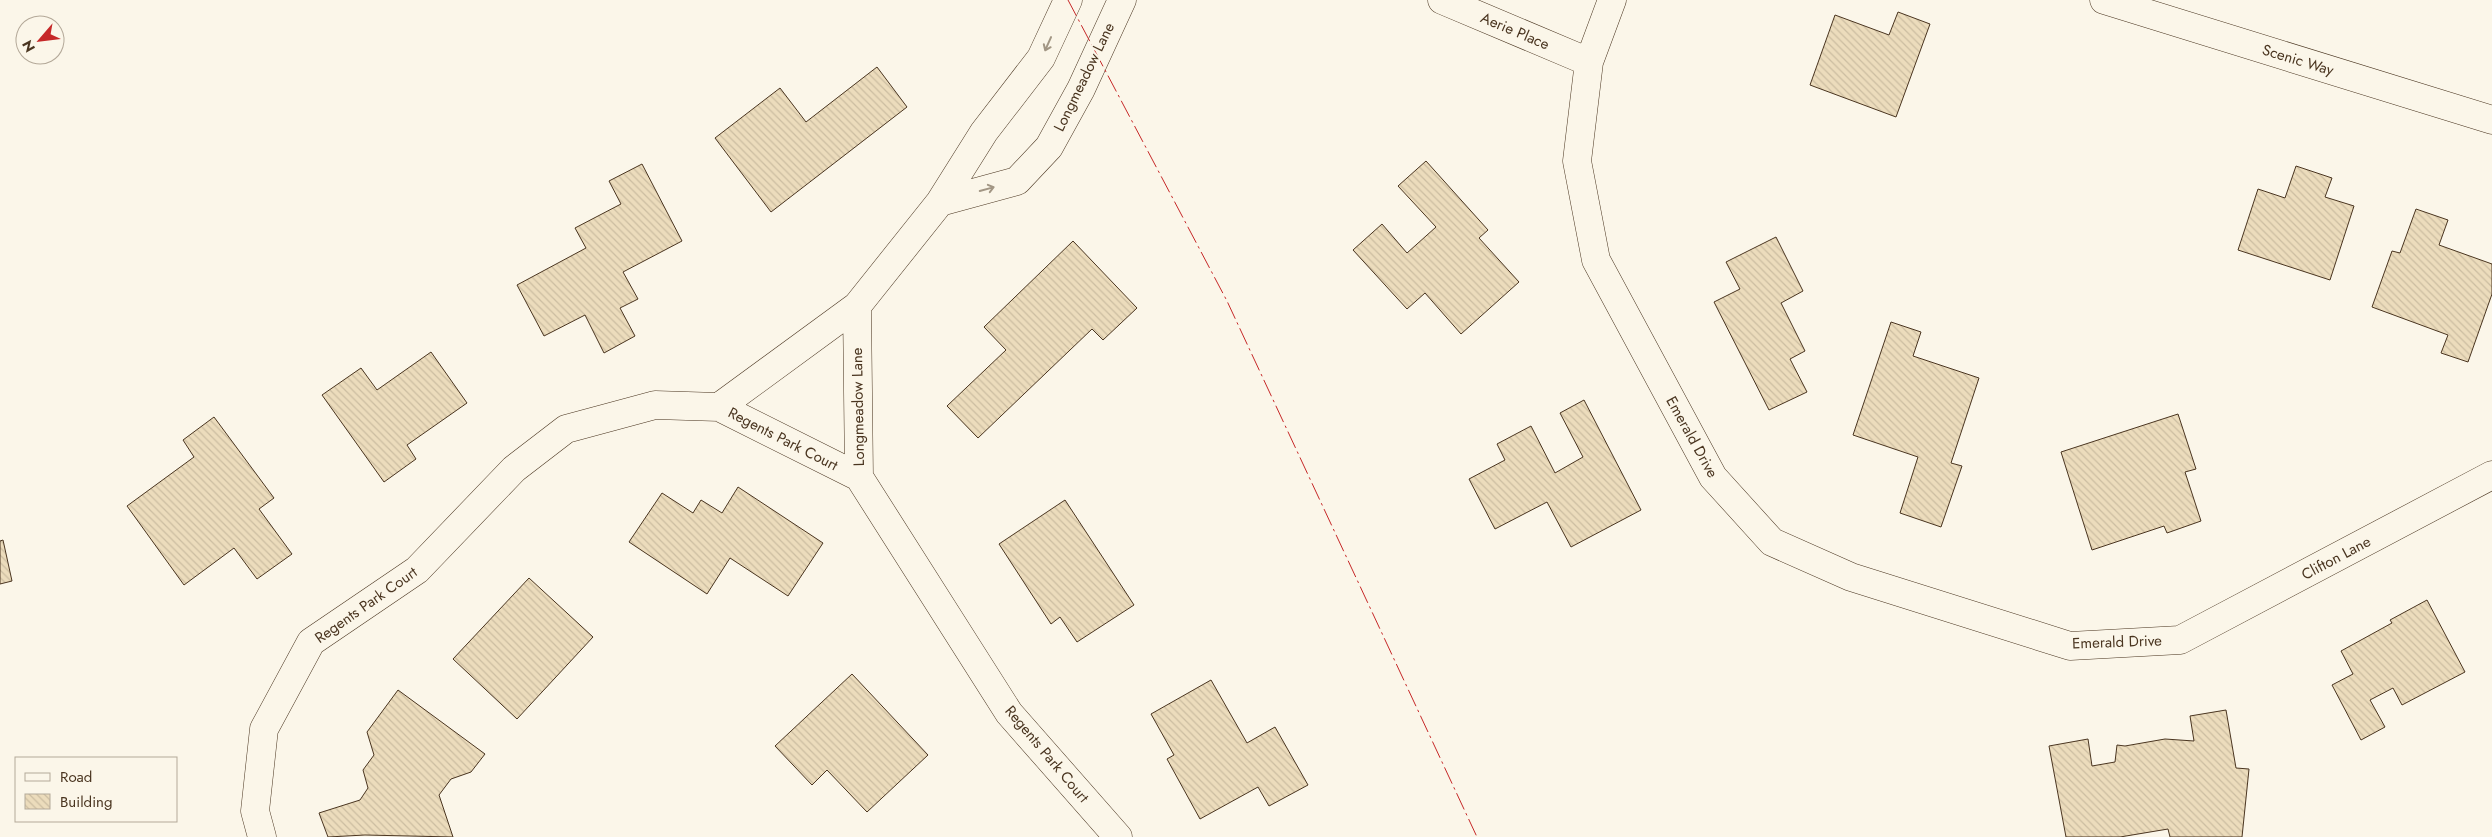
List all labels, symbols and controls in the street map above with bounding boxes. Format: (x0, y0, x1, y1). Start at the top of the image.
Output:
street label: Aerie Place (1477, 7, 1553, 55)
north arrow (15, 15, 65, 65)
street label: Longmeadow Lane (1048, 19, 1120, 135)
text: N (17, 36, 40, 56)
one-way arrow (1042, 36, 1052, 51)
street label: Scenic Way (2260, 39, 2337, 81)
one-way arrow (979, 184, 995, 194)
street label: Longmeadow Lane (846, 347, 870, 467)
street label: Emerald Drive (1661, 392, 1724, 482)
street label: Regents Park Court (724, 402, 842, 476)
street label: Clifton Lane (2297, 530, 2375, 585)
street label: Regents Park Court (310, 561, 422, 649)
street label: Emerald Drive (2072, 629, 2163, 655)
street label: Regents Park Court (1000, 701, 1094, 808)
legend (15, 757, 178, 822)
text: Road (60, 766, 92, 788)
text: Building (60, 791, 112, 813)

